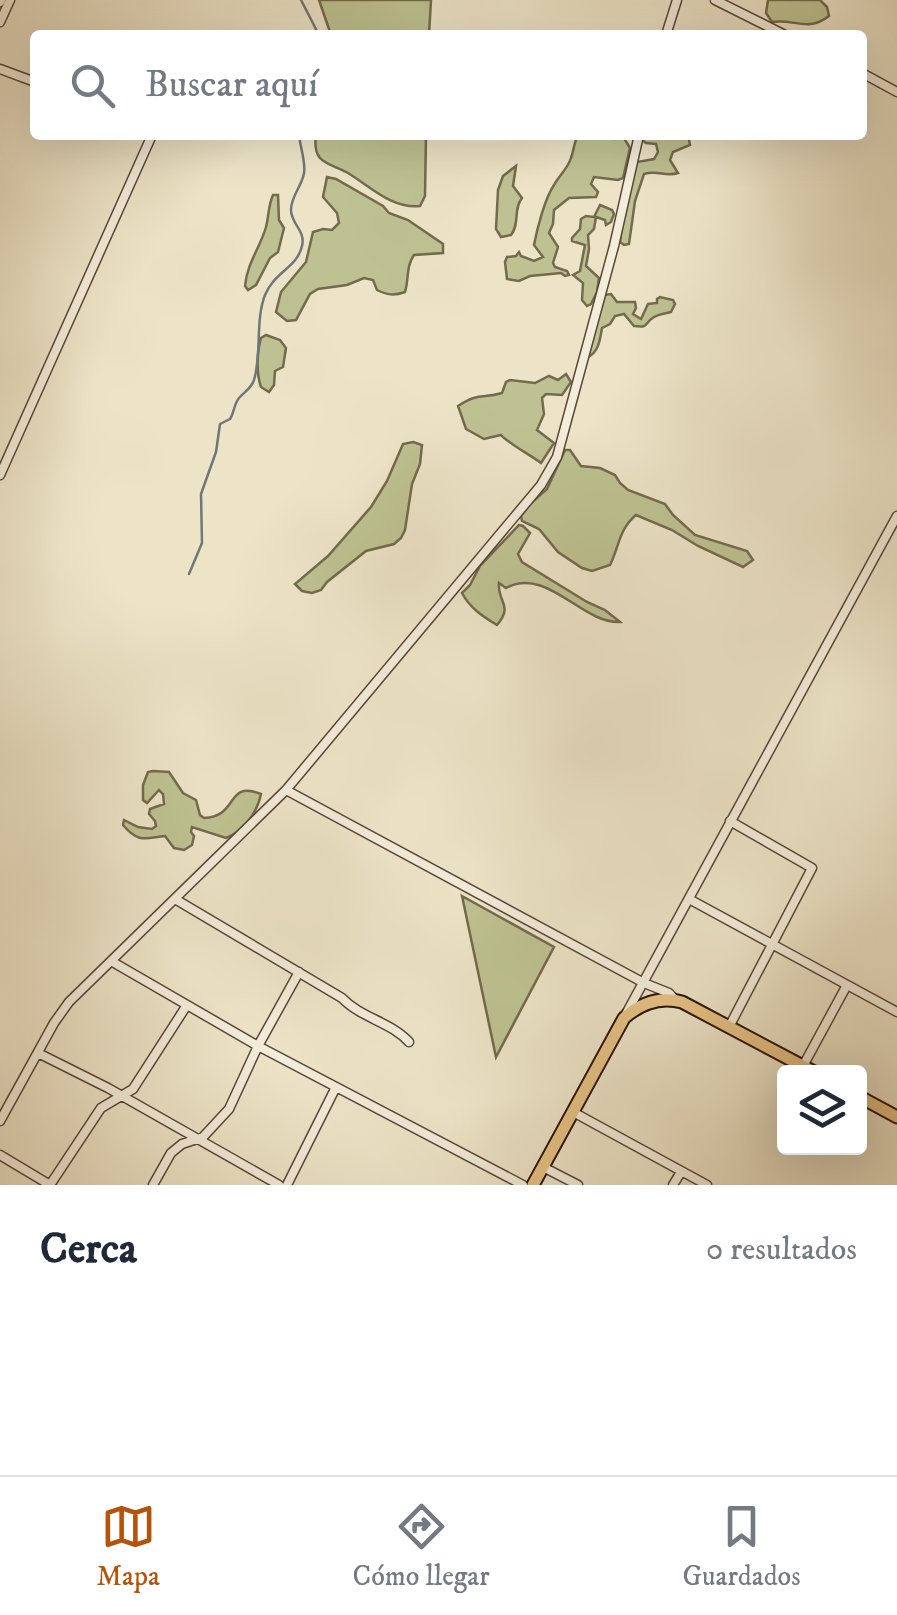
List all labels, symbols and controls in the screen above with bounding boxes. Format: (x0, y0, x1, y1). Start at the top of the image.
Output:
search box (30, 30, 867, 140)
icon: search (65, 58, 120, 113)
text: Buscar aquí (145, 61, 318, 109)
map controls (777, 1065, 867, 1155)
button: layers (777, 1065, 867, 1155)
text: Cerca (40, 1224, 137, 1276)
text: 0 resultados (706, 1230, 857, 1270)
tab: Mapa (96, 1499, 160, 1594)
tab: Cómo llegar (353, 1499, 490, 1594)
tab: Guardados (682, 1499, 801, 1594)

